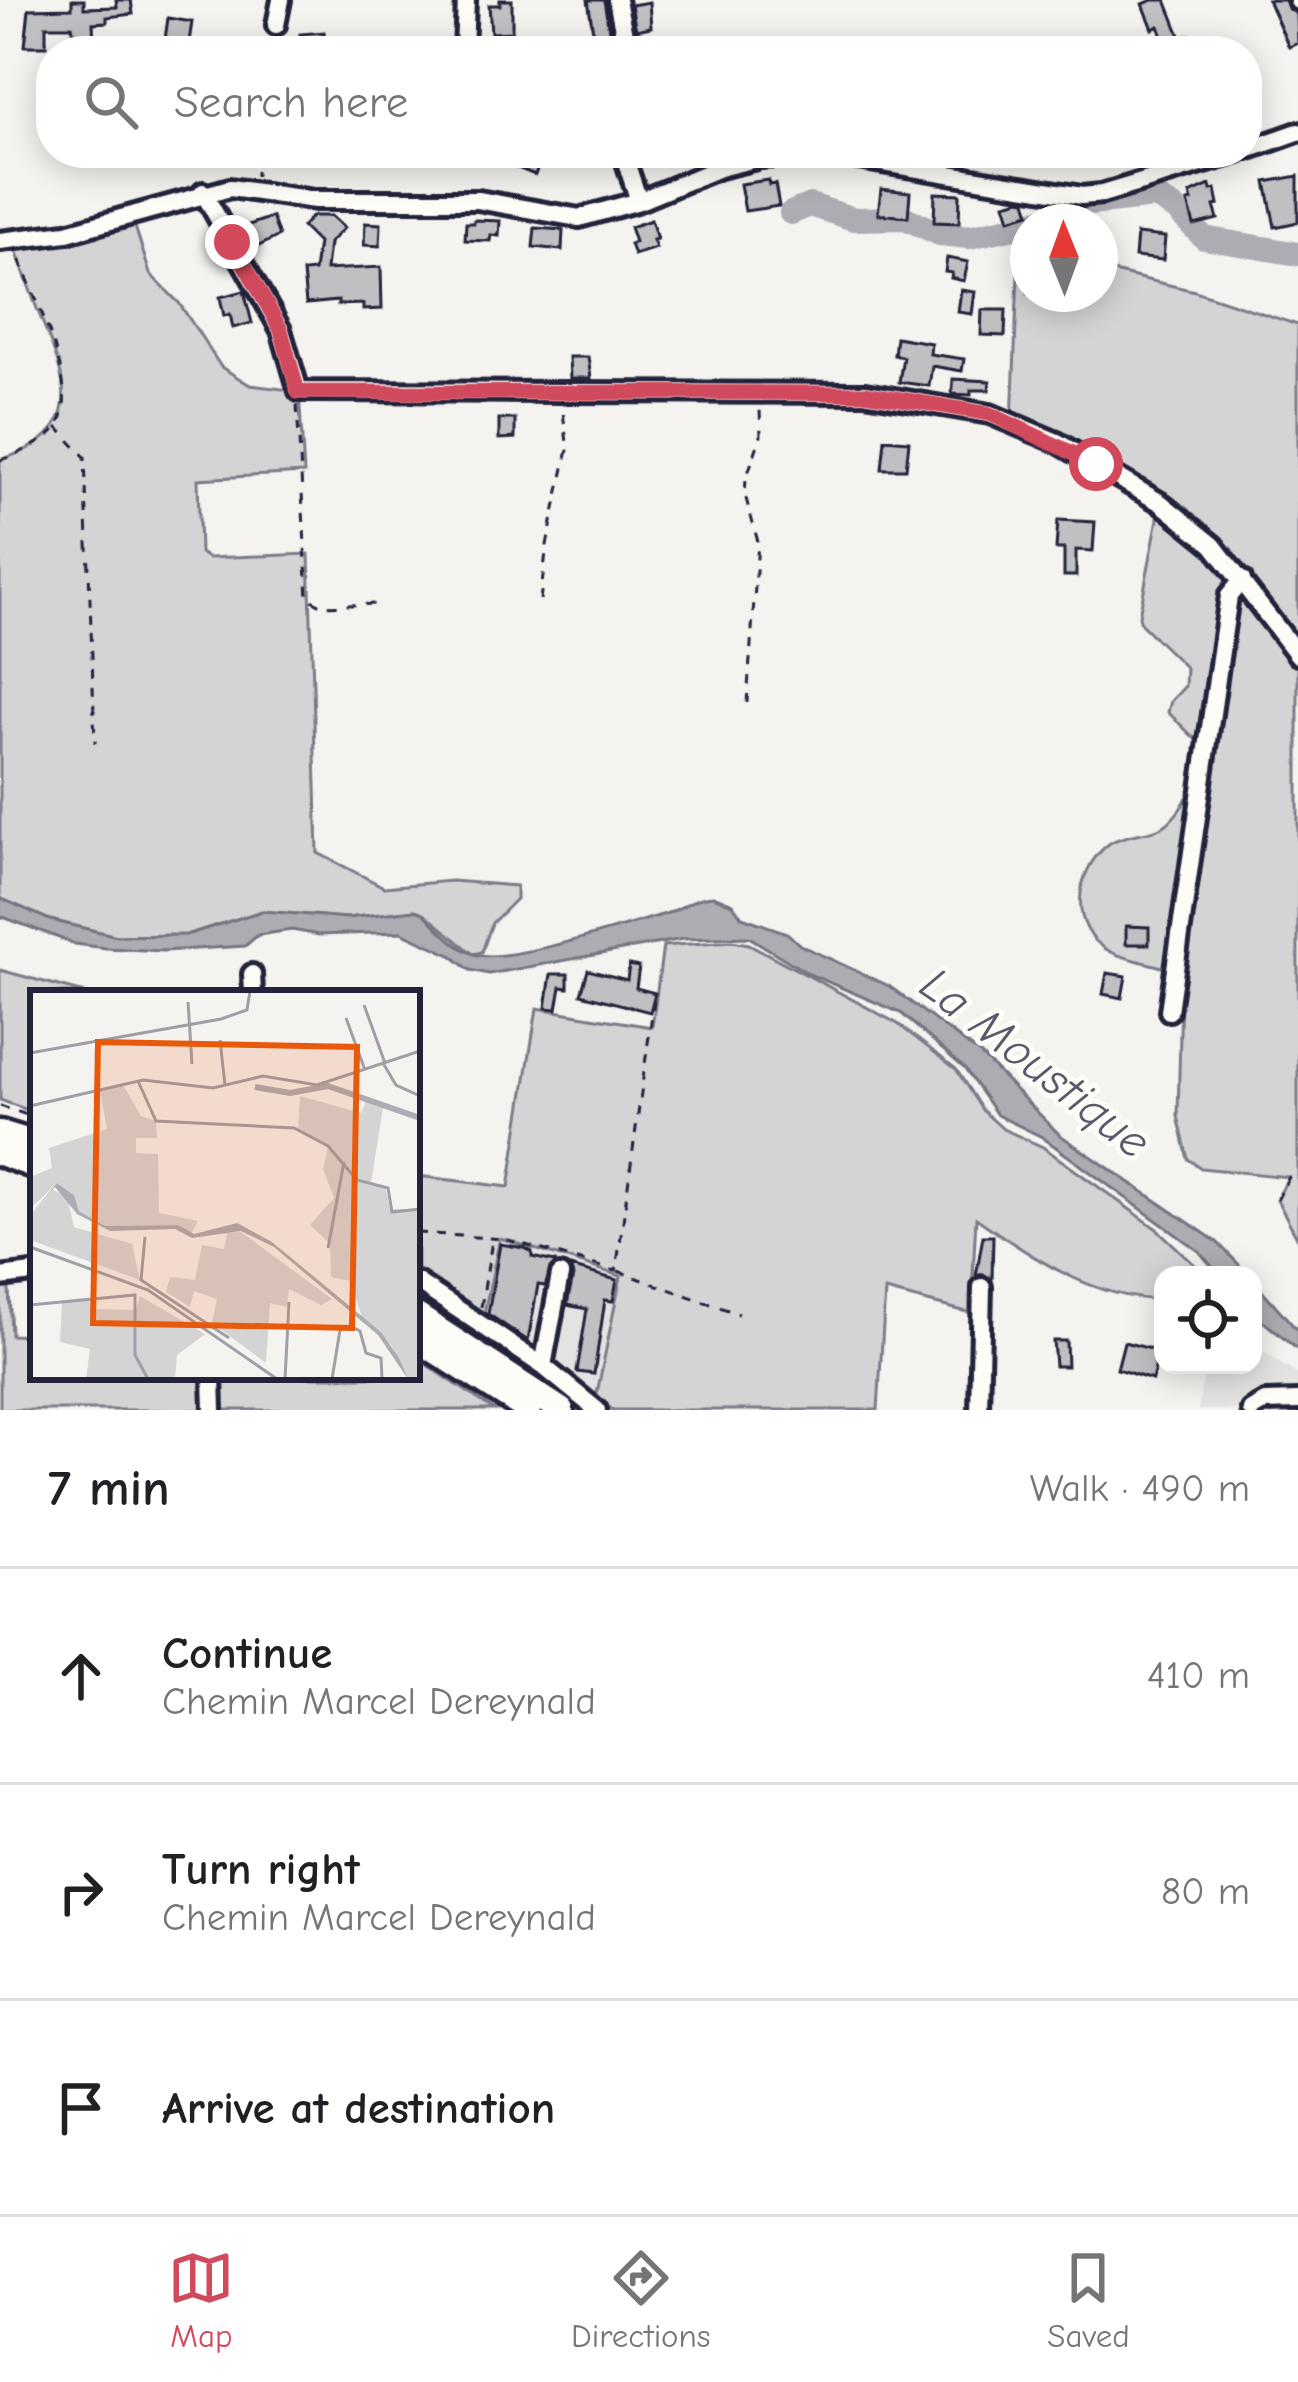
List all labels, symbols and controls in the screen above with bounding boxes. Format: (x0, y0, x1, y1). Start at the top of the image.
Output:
search box (36, 36, 1262, 168)
icon: search (78, 69, 144, 135)
text: Search here (174, 76, 408, 128)
north arrow (1010, 204, 1118, 312)
route end (205, 215, 259, 269)
route start (1069, 437, 1123, 491)
water label: La Moustique (910, 957, 1161, 1170)
inset map (30, 990, 420, 1380)
map controls (1154, 1266, 1262, 1374)
button: locate (1154, 1266, 1262, 1374)
text: 7 min (48, 1459, 170, 1518)
text: Walk · 490 m (1030, 1466, 1250, 1511)
text: Continue (162, 1627, 332, 1679)
icon: ahead (48, 1643, 114, 1709)
text: 410 m (1147, 1653, 1250, 1698)
text: Chemin Marcel Dereynald (162, 1679, 596, 1724)
text: Turn right (162, 1843, 360, 1895)
icon: right (48, 1859, 114, 1925)
text: 80 m (1161, 1869, 1250, 1914)
text: Chemin Marcel Dereynald (162, 1895, 596, 1940)
icon: arrive (48, 2075, 114, 2141)
text: Arrive at destination (162, 2082, 555, 2134)
tab: Map (168, 2245, 234, 2355)
tab: Directions (571, 2245, 711, 2355)
tab: Saved (1047, 2245, 1130, 2355)

